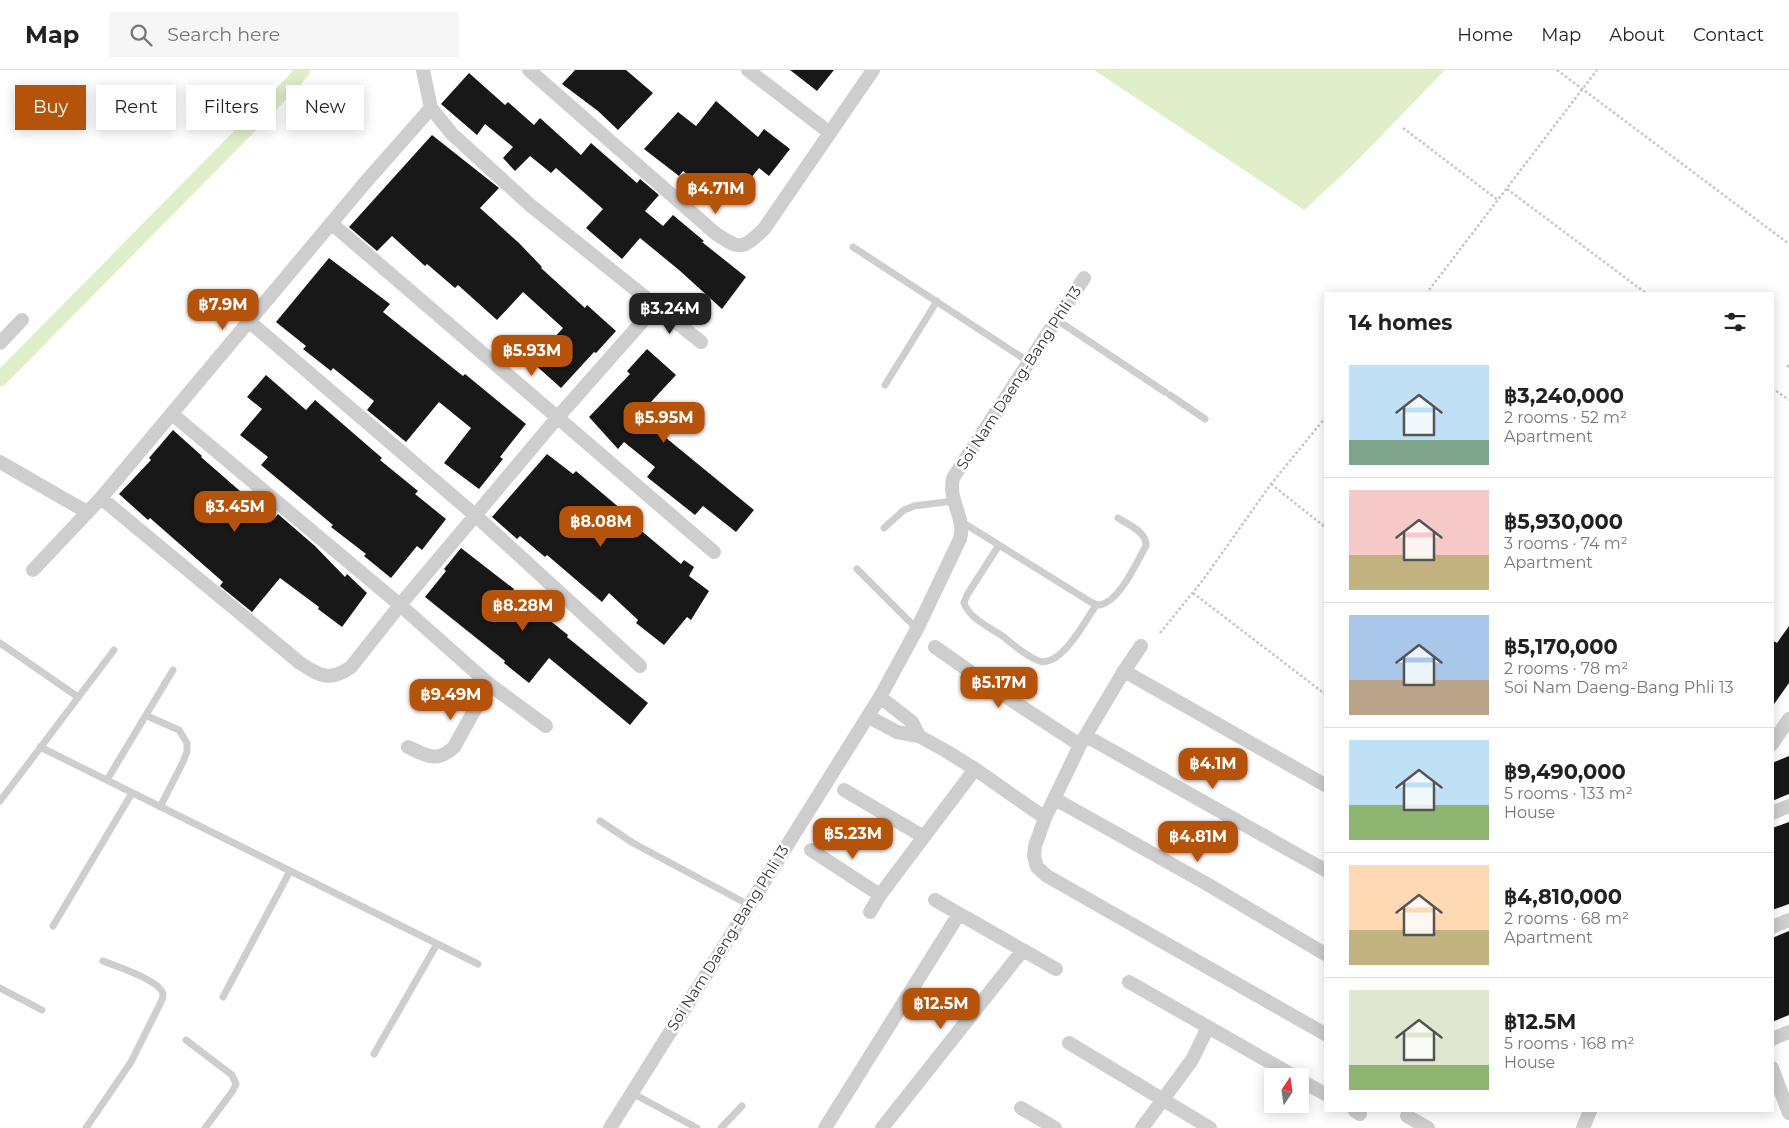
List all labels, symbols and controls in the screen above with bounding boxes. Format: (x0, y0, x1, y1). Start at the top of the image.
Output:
search box (109, 12, 459, 57)
text: Map (25, 20, 79, 49)
icon: search (127, 21, 155, 49)
text: Search here (167, 23, 280, 46)
text: Home (1457, 24, 1513, 46)
text: Map (1541, 24, 1581, 46)
text: About (1609, 24, 1665, 46)
text: Contact (1693, 24, 1764, 46)
chip: Buy (15, 85, 86, 130)
chip: Rent (96, 85, 176, 130)
chip: Filters (186, 85, 276, 130)
chip: New (286, 85, 364, 130)
pin: ฿4.71M (675, 172, 757, 215)
text: ฿4.71M (687, 179, 745, 198)
street label: Soi Nam Daeng-Bang Phli 13 (952, 282, 1085, 473)
pin: ฿7.9M (188, 288, 258, 331)
pin: ฿3.24M (629, 292, 711, 335)
text: ฿7.9M (199, 295, 248, 314)
text: ฿3.24M (640, 299, 700, 318)
icon: filters (1721, 308, 1749, 336)
text: 14 homes (1349, 310, 1453, 335)
pin: ฿5.93M (491, 334, 573, 377)
text: ฿5.93M (503, 341, 561, 360)
text: ฿3,240,000 (1504, 383, 1624, 408)
icon: home (1389, 385, 1449, 445)
pin: ฿5.95M (623, 402, 705, 444)
text: ฿5.95M (635, 408, 693, 427)
text: 2 rooms · 52 m² (1504, 408, 1627, 427)
text: Apartment (1504, 427, 1593, 446)
pin: ฿3.45M (194, 490, 276, 533)
text: ฿3.45M (205, 497, 265, 516)
pin: ฿8.08M (560, 506, 642, 548)
text: ฿5,930,000 (1504, 509, 1623, 534)
icon: home (1389, 510, 1449, 570)
text: ฿8.08M (570, 512, 632, 531)
text: 3 rooms · 74 m² (1504, 534, 1628, 553)
text: Apartment (1504, 553, 1593, 572)
pin: ฿8.28M (482, 590, 564, 632)
text: ฿8.28M (493, 596, 553, 615)
text: ฿5,170,000 (1504, 634, 1618, 659)
icon: home (1389, 635, 1449, 695)
text: 2 rooms · 78 m² (1504, 659, 1628, 678)
pin: ฿5.17M (958, 666, 1040, 709)
text: ฿5.17M (971, 673, 1027, 692)
pin: ฿9.49M (410, 678, 492, 721)
text: Soi Nam Daeng-Bang Phli 13 (1504, 678, 1734, 697)
text: ฿9.49M (421, 685, 481, 704)
pin: ฿4.1M (1178, 748, 1248, 790)
text: ฿4.1M (1189, 754, 1237, 773)
text: ฿9,490,000 (1504, 759, 1626, 784)
icon: home (1389, 760, 1449, 820)
text: 5 rooms · 133 m² (1504, 784, 1633, 803)
text: House (1504, 803, 1555, 822)
pin: ฿5.23M (812, 818, 894, 860)
pin: ฿4.81M (1157, 820, 1239, 863)
text: ฿5.23M (824, 824, 882, 843)
text: ฿4.81M (1169, 827, 1227, 846)
street label: Soi Nam Daeng-Bang Phli 13 (662, 841, 793, 1034)
text: ฿4,810,000 (1504, 884, 1622, 909)
icon: home (1389, 885, 1449, 945)
text: 2 rooms · 68 m² (1504, 909, 1629, 928)
text: Apartment (1504, 928, 1593, 947)
pin: ฿12.5M (900, 988, 982, 1030)
text: ฿12.5M (913, 994, 969, 1013)
text: ฿12.5M (1504, 1009, 1576, 1034)
icon: home (1389, 1010, 1449, 1070)
text: 5 rooms · 168 m² (1504, 1034, 1635, 1053)
text: House (1504, 1053, 1555, 1072)
north arrow (1264, 1068, 1309, 1112)
map controls (1264, 1068, 1309, 1113)

